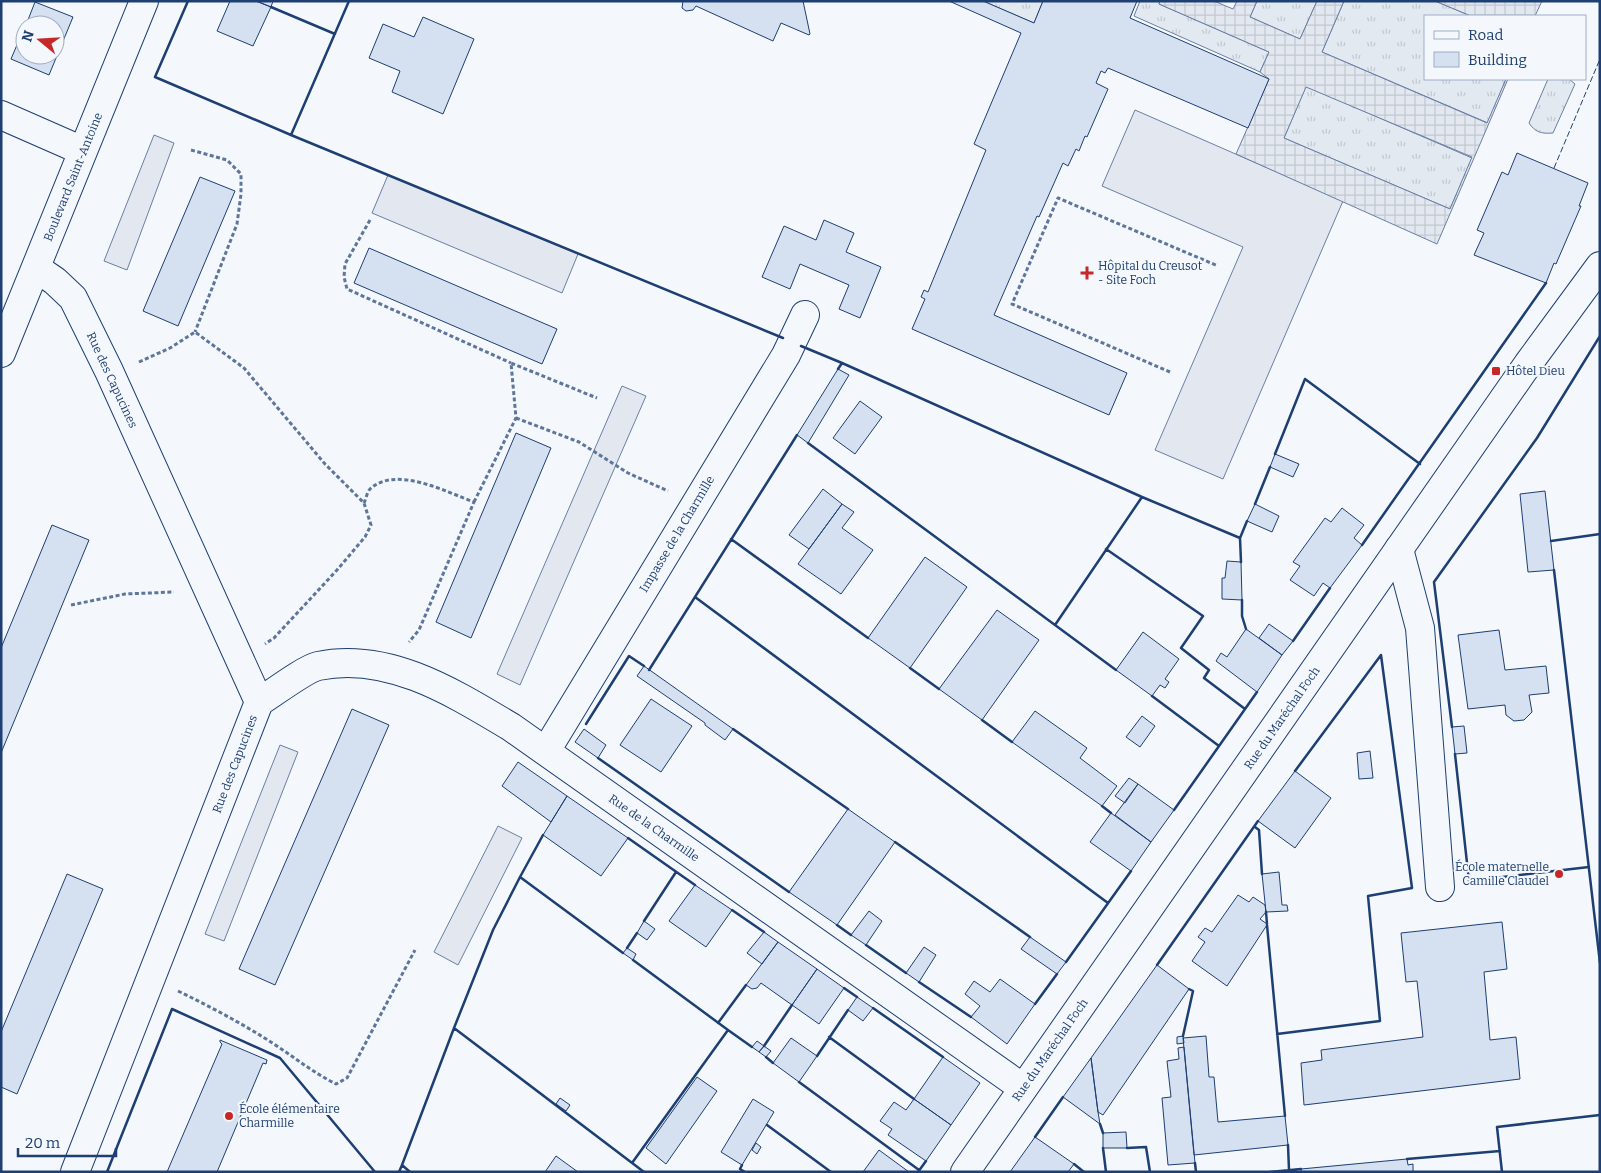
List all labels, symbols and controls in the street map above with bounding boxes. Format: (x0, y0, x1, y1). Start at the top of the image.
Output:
north arrow (15, 15, 65, 65)
legend (1424, 15, 1586, 80)
text: Road (1468, 26, 1503, 44)
text: N (18, 28, 38, 44)
text: Building (1468, 51, 1527, 69)
street label: Boulevard Saint-Antoine (41, 111, 105, 243)
place label: Hôpital du Creusot - Site Foch (1098, 259, 1203, 287)
marker: Hôpital du Creusot - Site Foch (1080, 266, 1094, 280)
street label: Rue des Capucines (84, 330, 140, 430)
place label: Hôtel Dieu (1506, 364, 1565, 378)
marker: Hôtel Dieu (1490, 365, 1502, 377)
street label: Impasse de la Charmille (637, 473, 717, 595)
street label: Rue du Maréchal Foch (1241, 664, 1323, 772)
street label: Rue des Capucines (210, 713, 260, 815)
street label: Rue de la Charmille (606, 791, 702, 865)
place label: École maternelle Camille Claudel (1455, 859, 1550, 888)
marker: École maternelle Camille Claudel (1553, 868, 1565, 880)
street label: Rue du Maréchal Foch (1009, 996, 1091, 1104)
place label: École élémentaire Charmille (239, 1101, 340, 1130)
marker: École élémentaire Charmille (223, 1110, 235, 1122)
scale bar (18, 1126, 115, 1158)
text: 20 m (25, 1134, 61, 1152)

